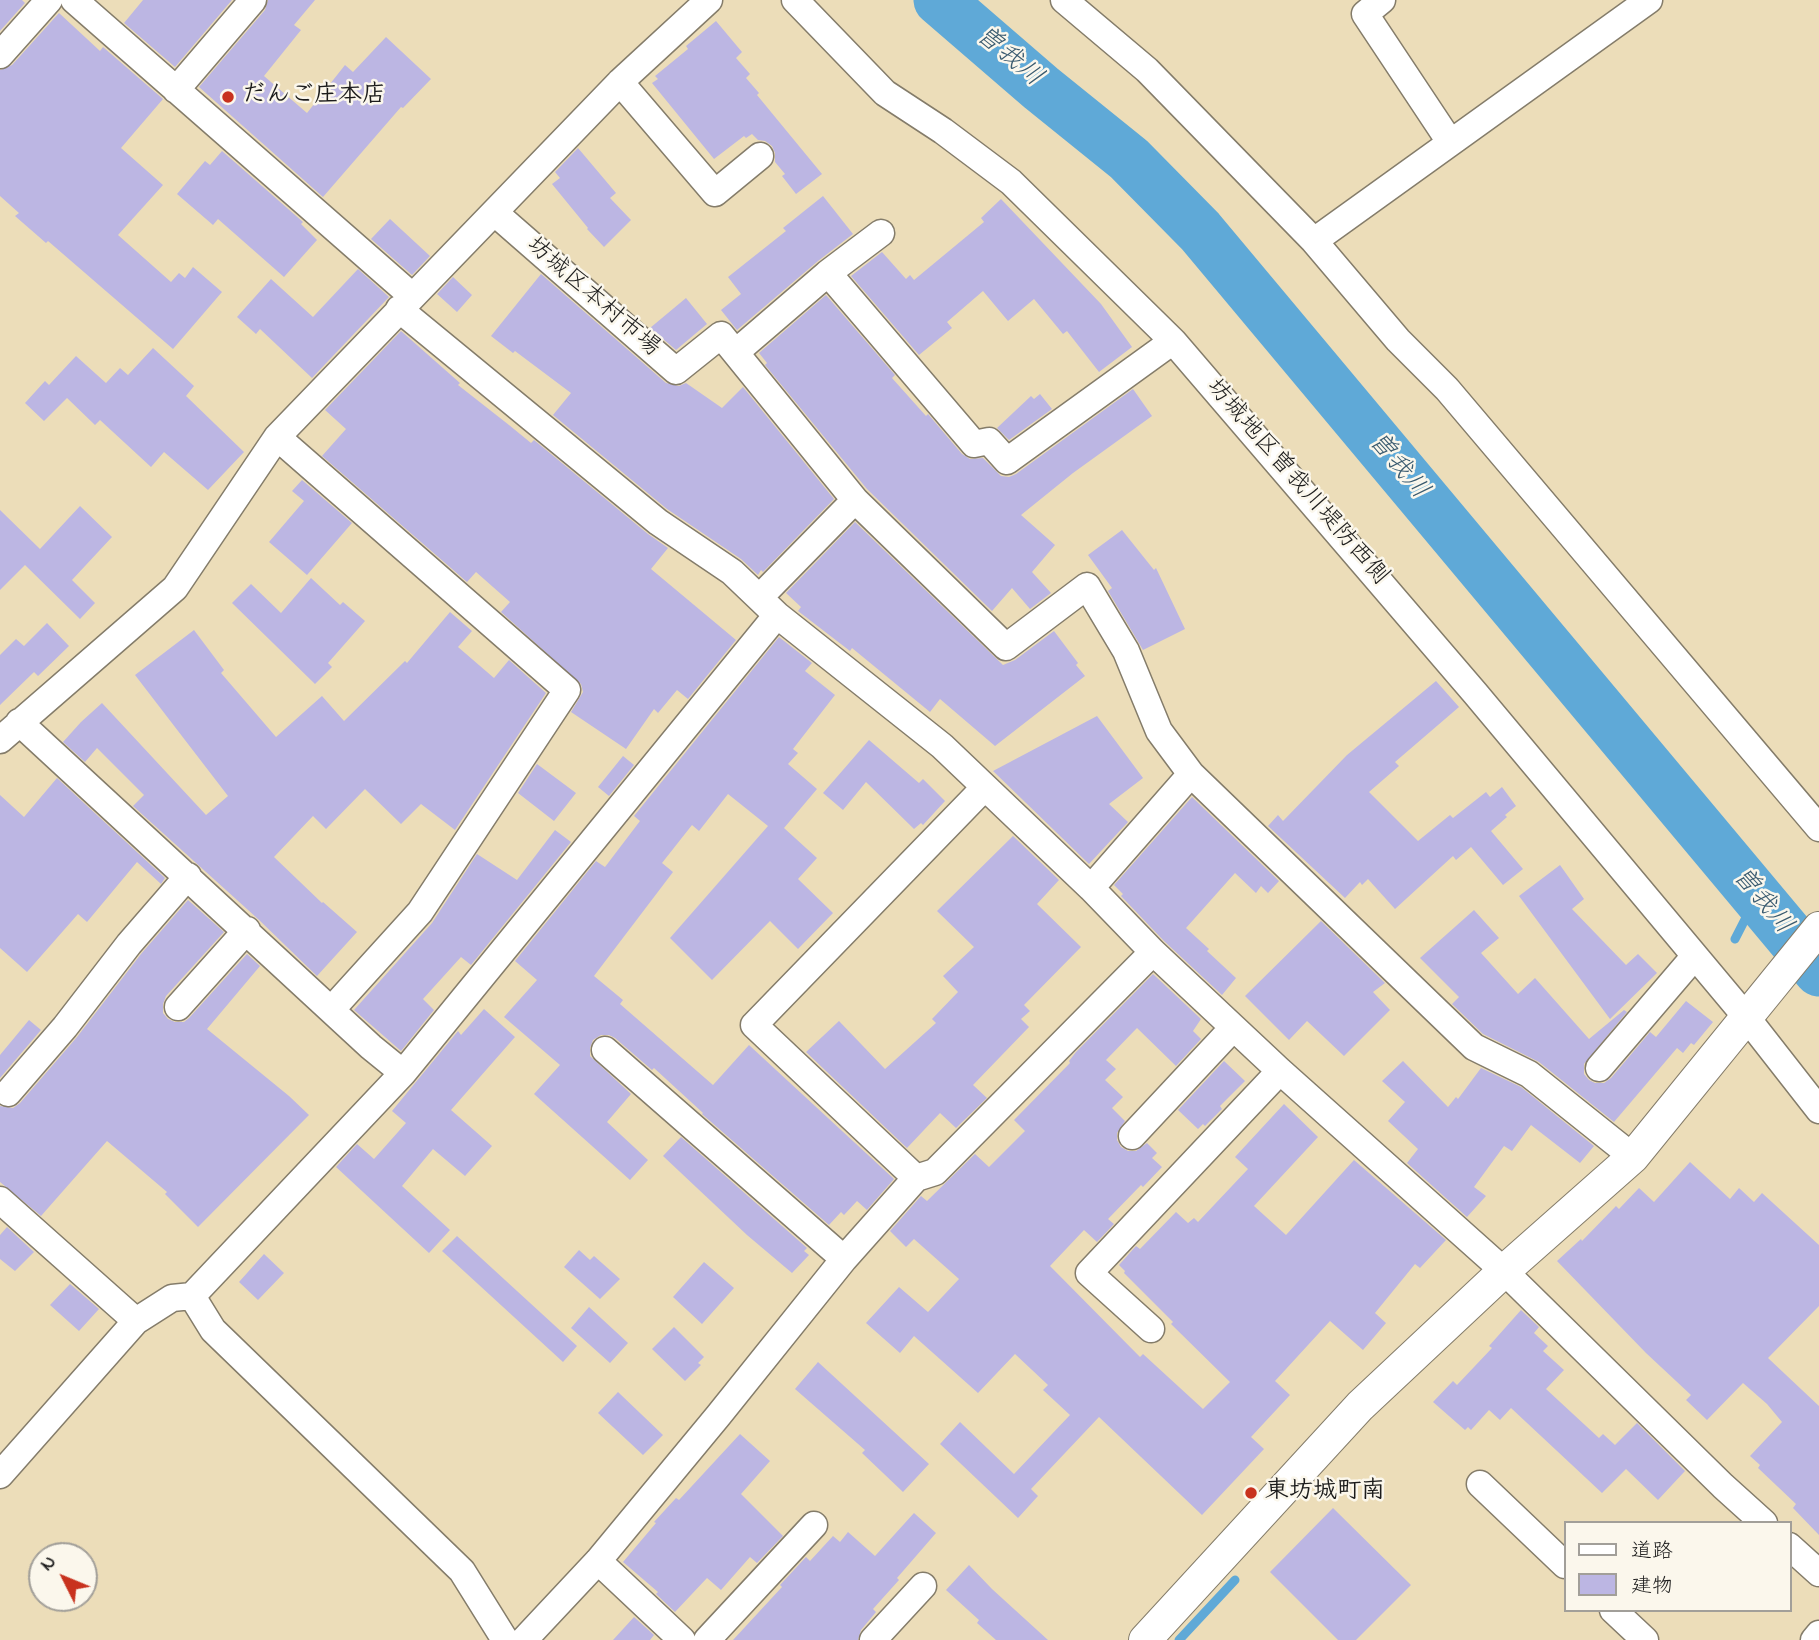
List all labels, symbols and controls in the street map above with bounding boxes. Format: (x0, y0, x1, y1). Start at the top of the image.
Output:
water label: 曽我川 (968, 21, 1048, 95)
place label: だんご庄本店 (242, 83, 386, 111)
marker: だんご庄本店 (220, 89, 236, 105)
street label: 坊城区本村市場 (519, 232, 665, 364)
street label: 坊城地区曽我川堤防西側 (1199, 374, 1393, 592)
water label: 曽我川 (1360, 427, 1434, 507)
water label: 曽我川 (1724, 862, 1798, 942)
place label: 東坊城町南 (1265, 1479, 1385, 1507)
marker: 東坊城町南 (1243, 1485, 1259, 1501)
legend (1563, 1521, 1791, 1612)
text: 道路 (1631, 1537, 1673, 1567)
north arrow (28, 1542, 98, 1612)
text: N (34, 1550, 63, 1578)
text: 建物 (1631, 1572, 1673, 1602)

